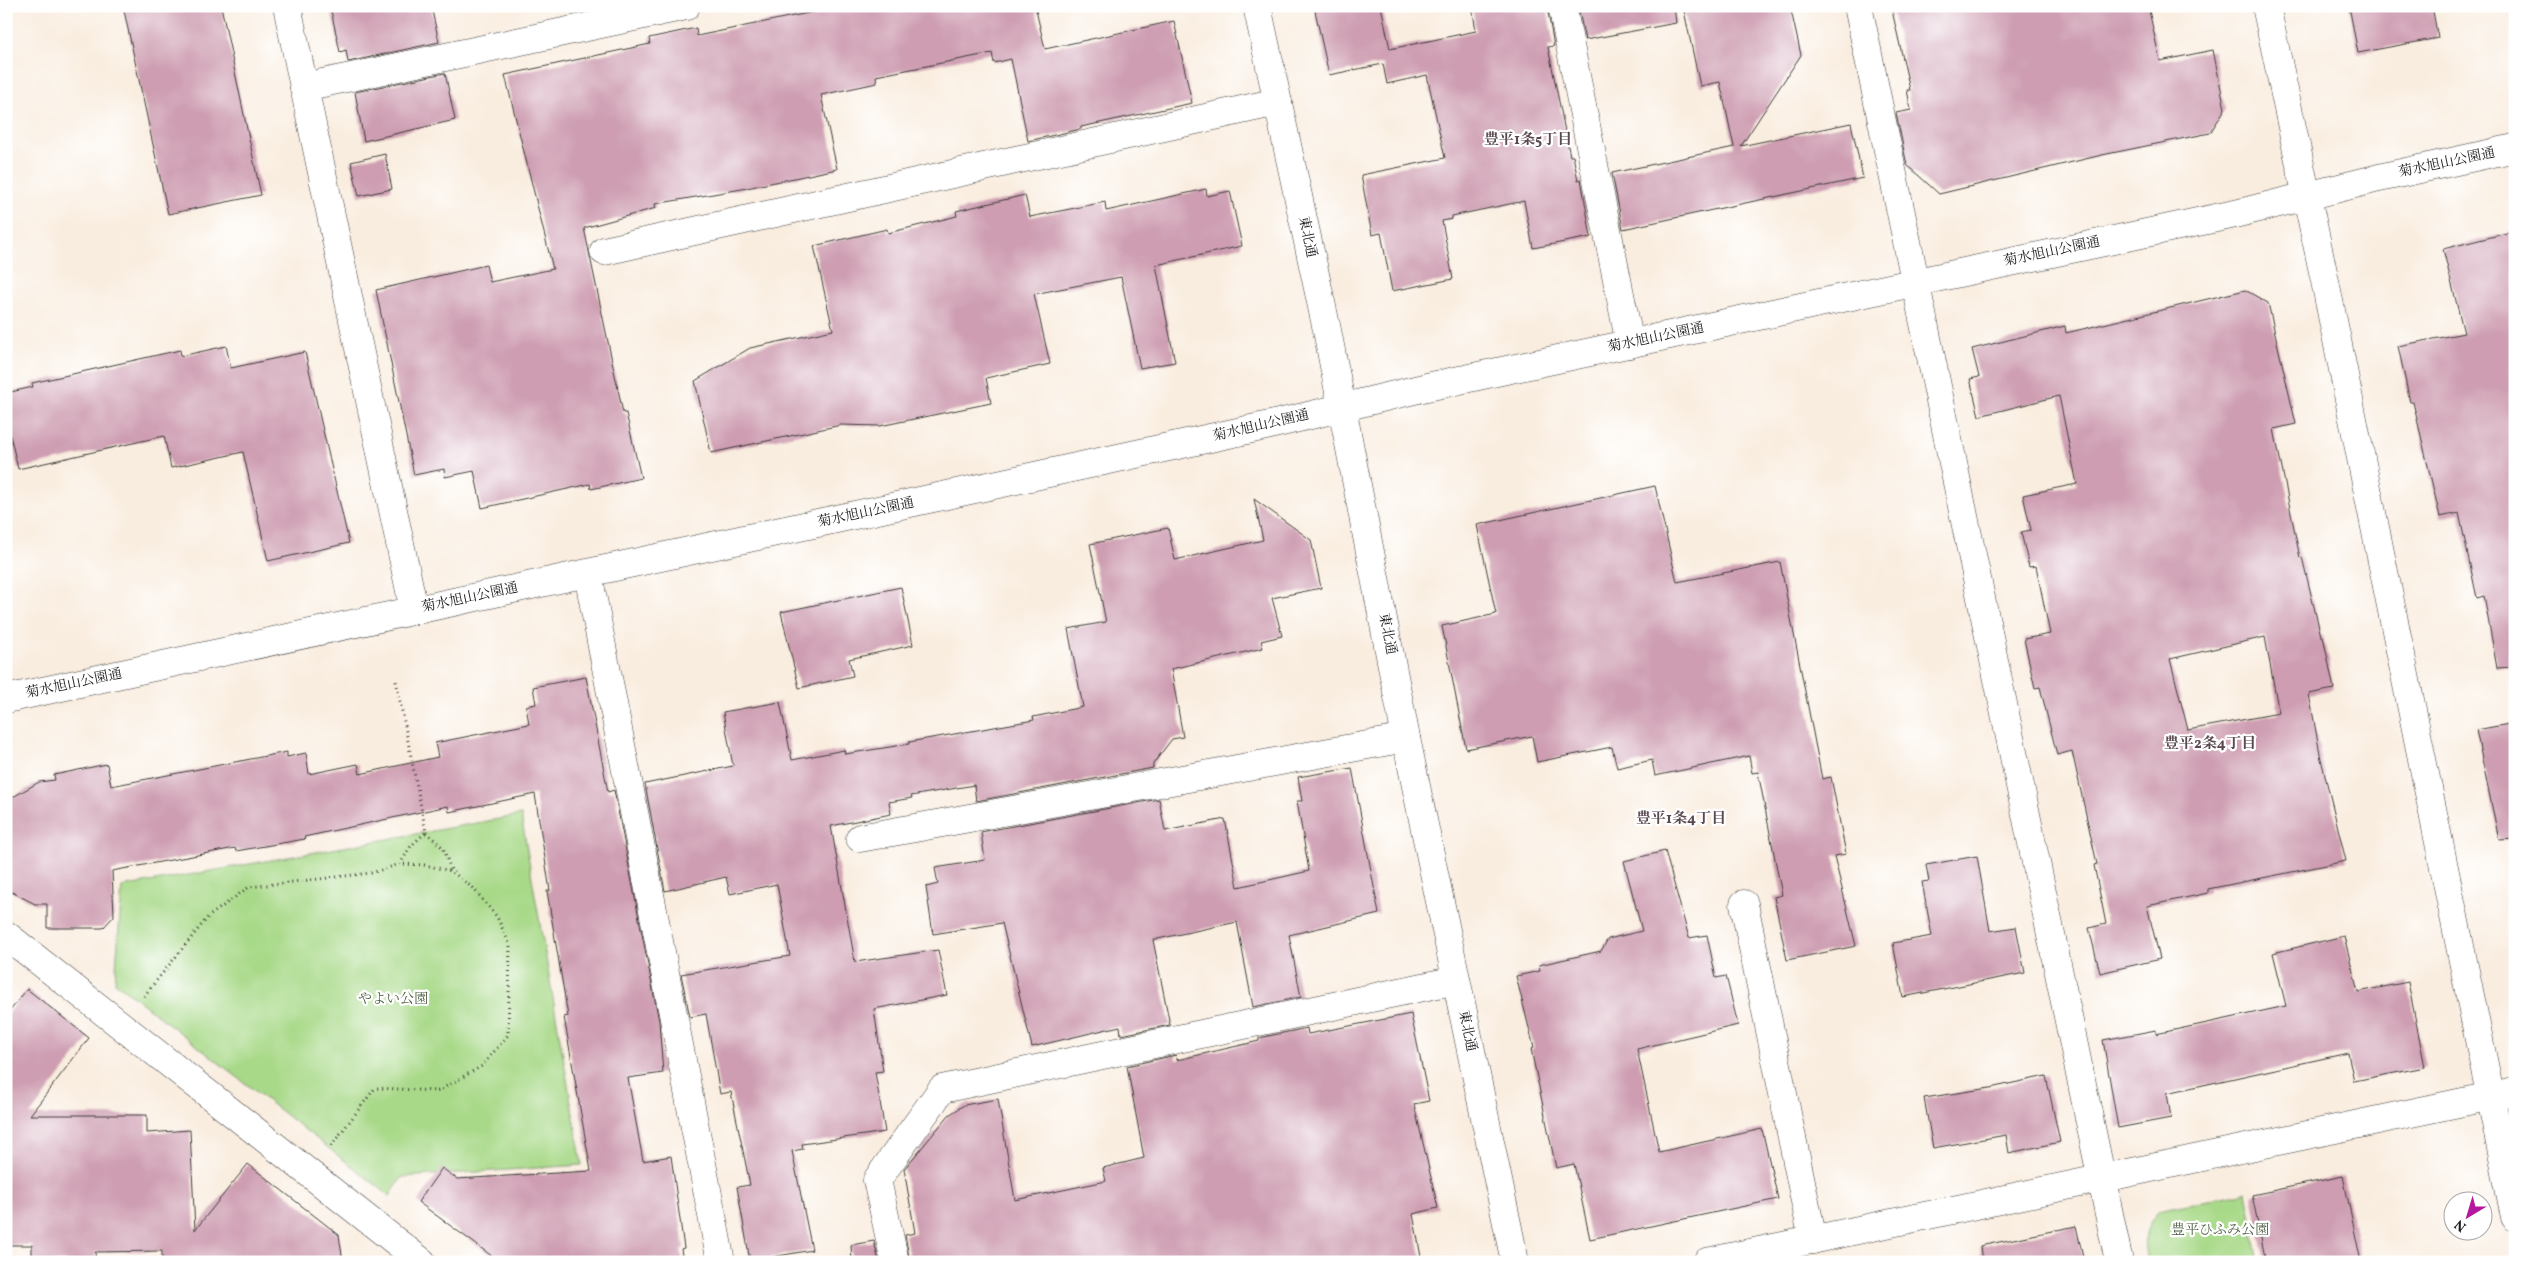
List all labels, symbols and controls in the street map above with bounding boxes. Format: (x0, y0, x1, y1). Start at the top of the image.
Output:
district label: 豊平1条5丁目 (1484, 130, 1572, 151)
street label: 菊水旭山公園通 (2397, 144, 2497, 182)
street label: 東北通 (1293, 214, 1321, 260)
street label: 菊水旭山公園通 (2002, 233, 2102, 271)
street label: 菊水旭山公園通 (1606, 319, 1706, 357)
street label: 菊水旭山公園通 (1211, 406, 1311, 446)
street label: 菊水旭山公園通 (816, 494, 916, 532)
street label: 菊水旭山公園通 (420, 579, 520, 617)
street label: 東北通 (1374, 612, 1400, 656)
street label: 菊水旭山公園通 (24, 665, 124, 703)
district label: 豊平2条4丁目 (2164, 734, 2256, 755)
district label: 豊平1条4丁目 (1636, 809, 1726, 830)
park label: やよい公園 (358, 990, 428, 1009)
street label: 東北通 (1453, 1008, 1481, 1054)
north arrow (2444, 1190, 2494, 1240)
text: N (2451, 1214, 2471, 1236)
park label: 豊平ひふみ公園 (2171, 1221, 2269, 1240)

